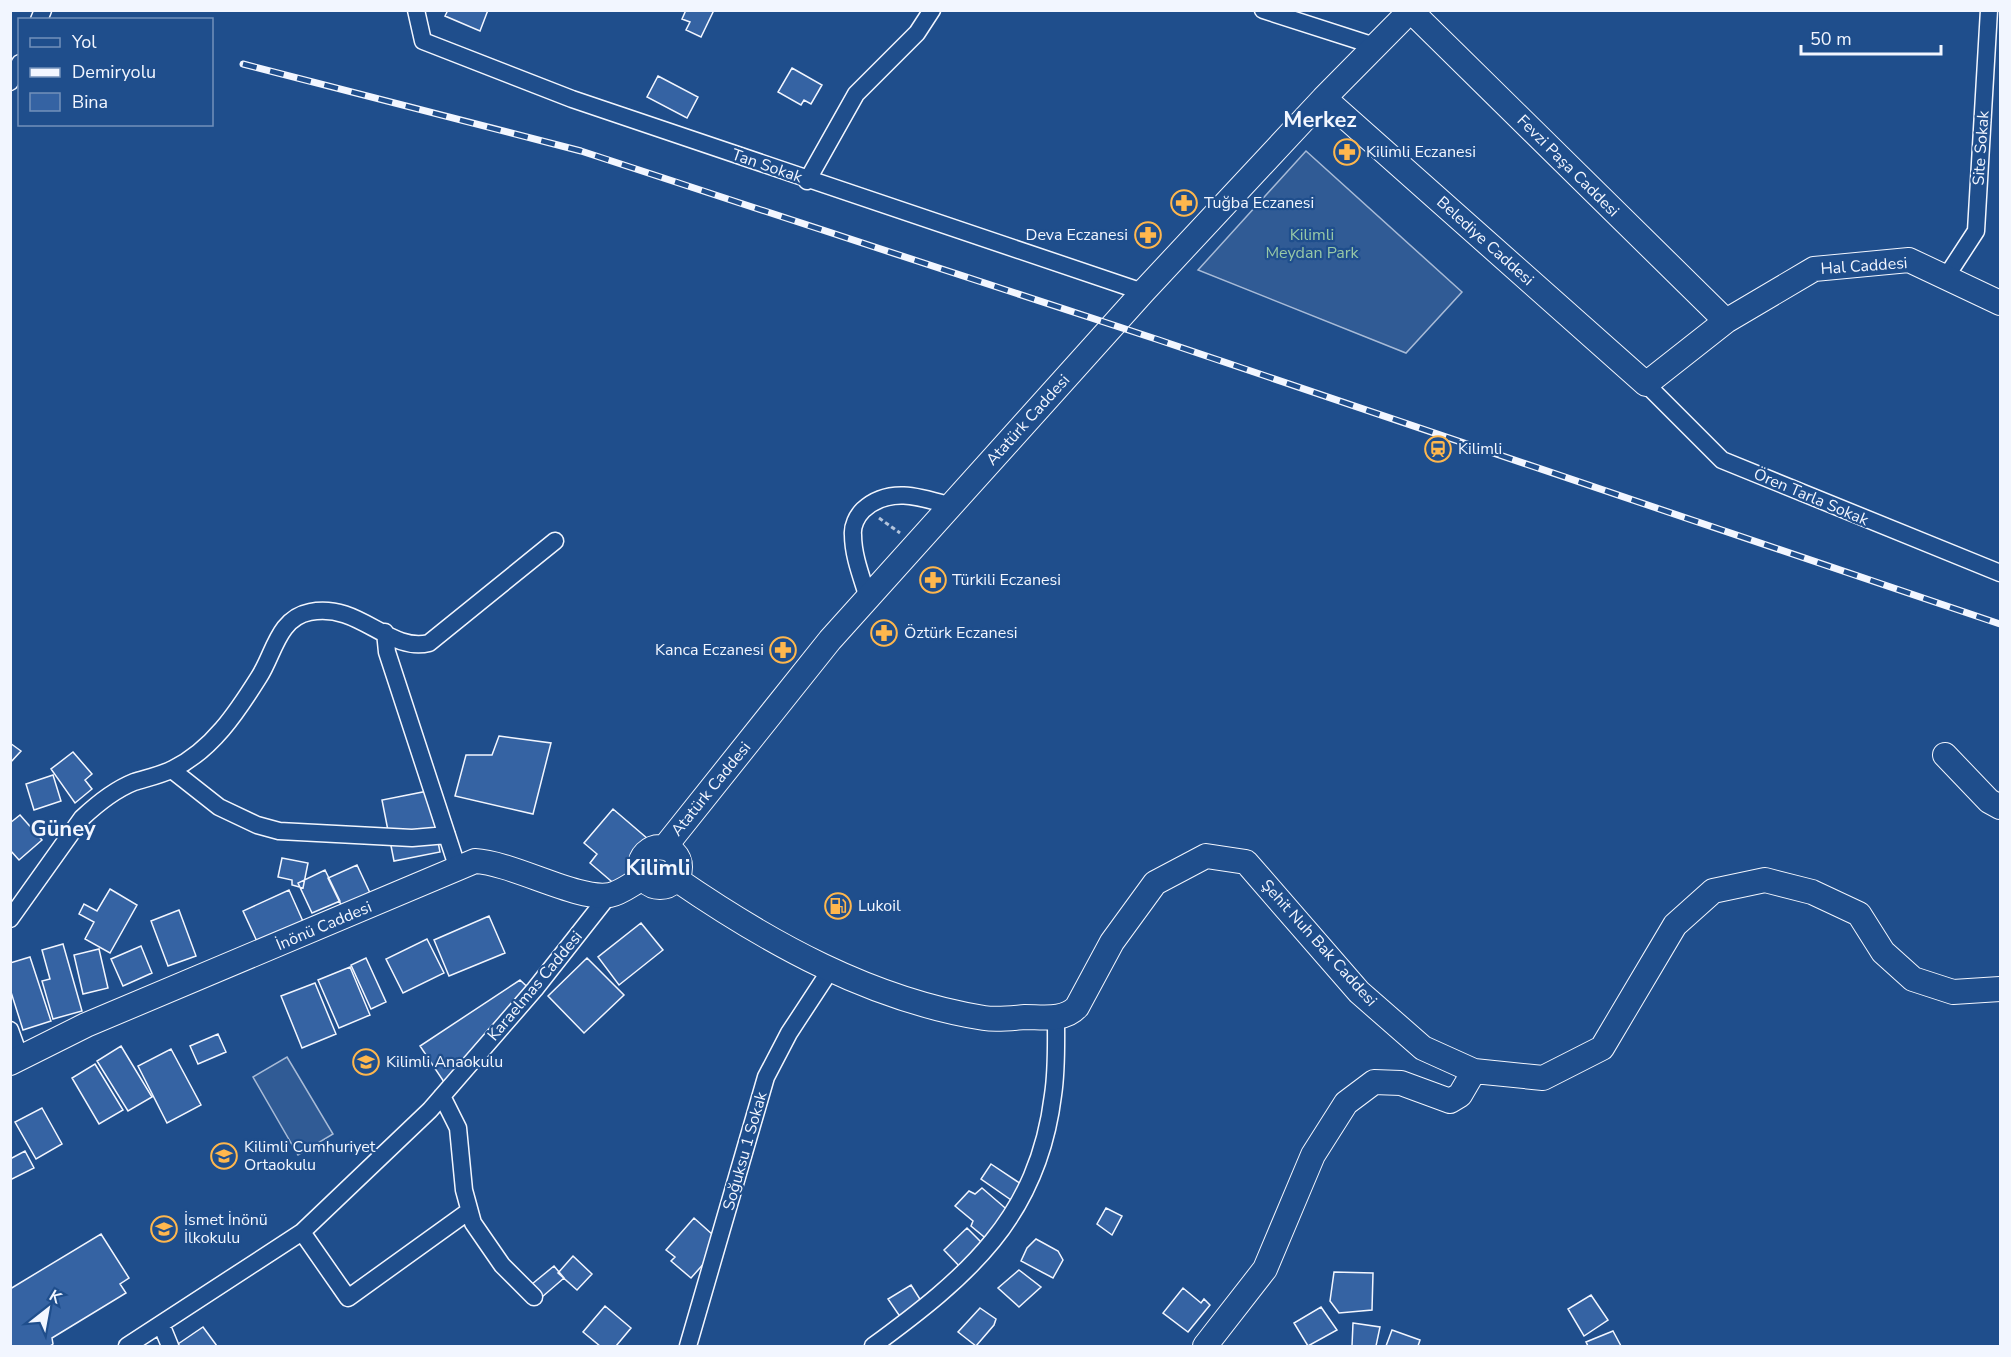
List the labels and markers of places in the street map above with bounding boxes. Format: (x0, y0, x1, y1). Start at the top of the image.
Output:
pharmacy icon: Kilimli Eczanesi (1332, 137, 1362, 167)
place label: Kilimli Eczanesi (1366, 141, 1476, 163)
pharmacy icon: Tuğba Eczanesi (1169, 188, 1199, 218)
place label: Tuğba Eczanesi (1204, 192, 1314, 214)
pharmacy icon: Deva Eczanesi (1133, 220, 1163, 250)
place label: Deva Eczanesi (1026, 224, 1128, 246)
station icon: Kilimli (1423, 434, 1453, 464)
place label: Kilimli (1458, 438, 1502, 460)
pharmacy icon: Türkili Eczanesi (918, 565, 948, 595)
place label: Türkili Eczanesi (952, 569, 1061, 591)
pharmacy icon: Öztürk Eczanesi (869, 618, 899, 648)
place label: Öztürk Eczanesi (904, 622, 1018, 644)
pharmacy icon: Kanca Eczanesi (768, 635, 798, 665)
place label: Kanca Eczanesi (655, 639, 764, 661)
fuel station icon: Lukoil (823, 891, 853, 921)
place label: Lukoil (858, 895, 901, 917)
school or university icon: Kilimli Anaokulu (351, 1047, 381, 1077)
place label: Kilimli Anaokulu (386, 1051, 503, 1073)
place label: Kilimli Cumhuriyet Ortaokulu (244, 1136, 376, 1176)
school or university icon: Kilimli Cumhuriyet Ortaokulu (209, 1141, 239, 1171)
place label: İsmet İnönü İlkokulu (184, 1209, 268, 1249)
school or university icon: İsmet İnönü İlkokulu (149, 1214, 179, 1244)

